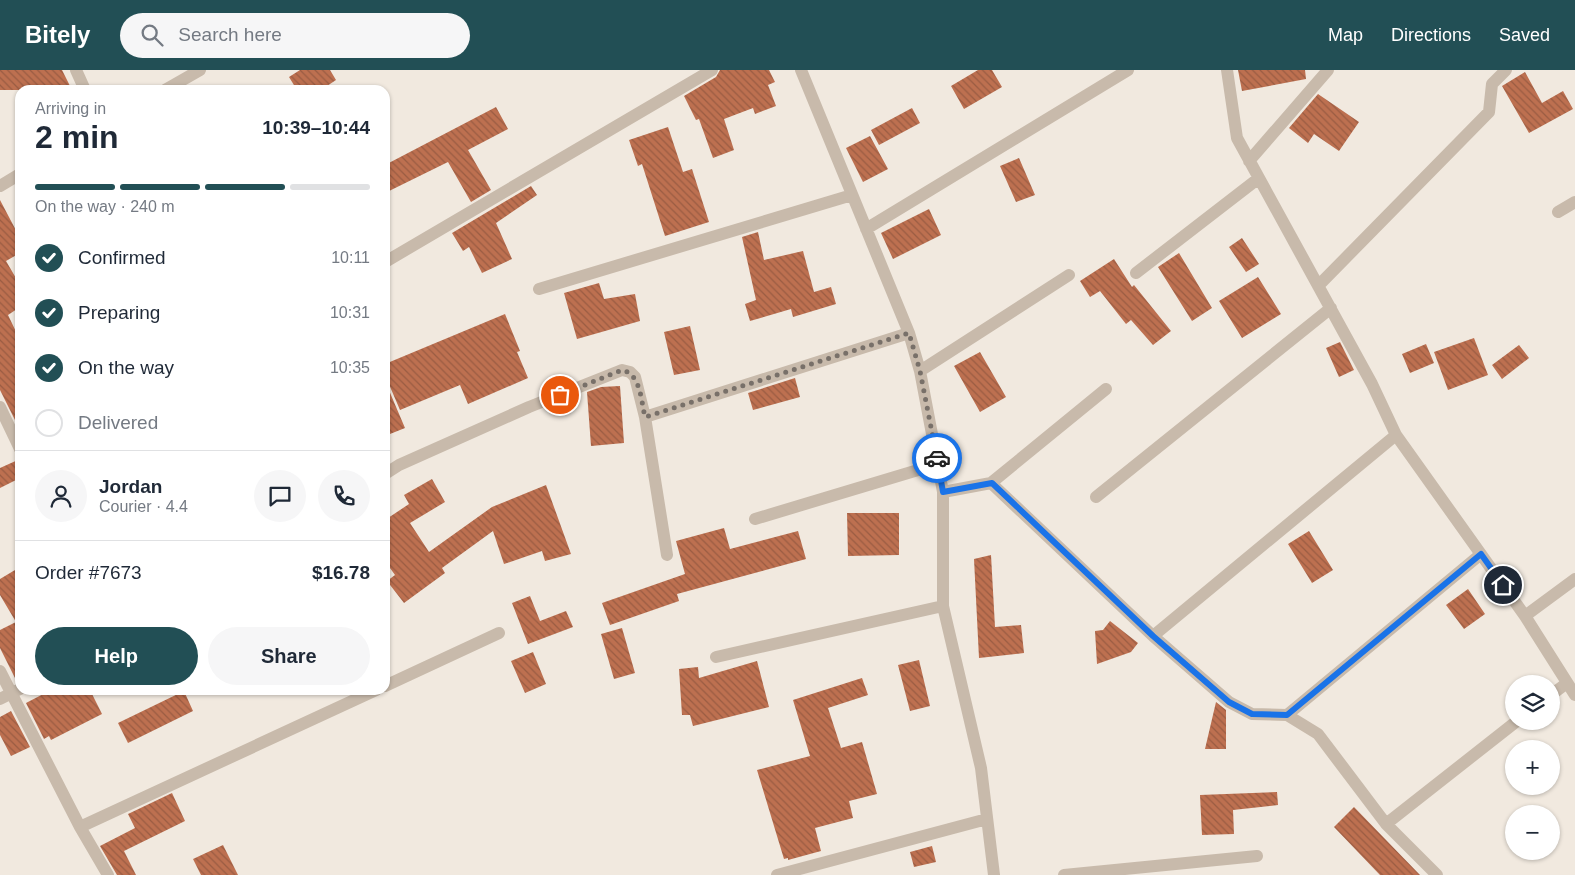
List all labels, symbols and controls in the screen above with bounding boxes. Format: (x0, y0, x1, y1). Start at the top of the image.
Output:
search box (120, 13, 470, 58)
text: Bitely (25, 21, 90, 48)
icon: search (138, 21, 166, 49)
text: Search here (178, 24, 282, 45)
text: Map (1328, 25, 1363, 45)
text: Directions (1391, 25, 1471, 45)
text: Saved (1499, 25, 1550, 45)
text: Arriving in (35, 100, 106, 117)
text: 10:39–10:44 (262, 117, 370, 138)
text: 2 min (35, 119, 119, 155)
text: On the way · 240 m (35, 198, 175, 215)
icon: check (35, 244, 63, 272)
text: Confirmed (78, 247, 166, 268)
text: 10:11 (331, 249, 370, 266)
icon: check (35, 299, 63, 327)
text: Preparing (78, 302, 160, 323)
text: 10:31 (330, 304, 370, 321)
icon: check (35, 354, 63, 382)
text: On the way (78, 357, 174, 378)
text: 10:35 (330, 359, 370, 376)
pin (539, 374, 581, 416)
icon: bag (546, 381, 574, 409)
text: Delivered (78, 412, 158, 433)
courier (912, 433, 962, 483)
icon: car (923, 444, 951, 472)
button: person (35, 470, 87, 522)
button: chat (254, 470, 306, 522)
button: phone (318, 470, 370, 522)
text: Jordan (99, 476, 162, 497)
text: Courier · 4.4 (99, 498, 188, 515)
text: Order #7673 (35, 562, 142, 583)
text: $16.78 (312, 562, 370, 583)
pin (1482, 564, 1524, 606)
icon: home (1489, 571, 1517, 599)
button: Help (35, 627, 198, 685)
button: Share (208, 627, 370, 685)
map controls (1505, 675, 1560, 860)
button: layers (1505, 675, 1560, 730)
button: + (1505, 740, 1560, 795)
button: − (1505, 805, 1560, 860)

